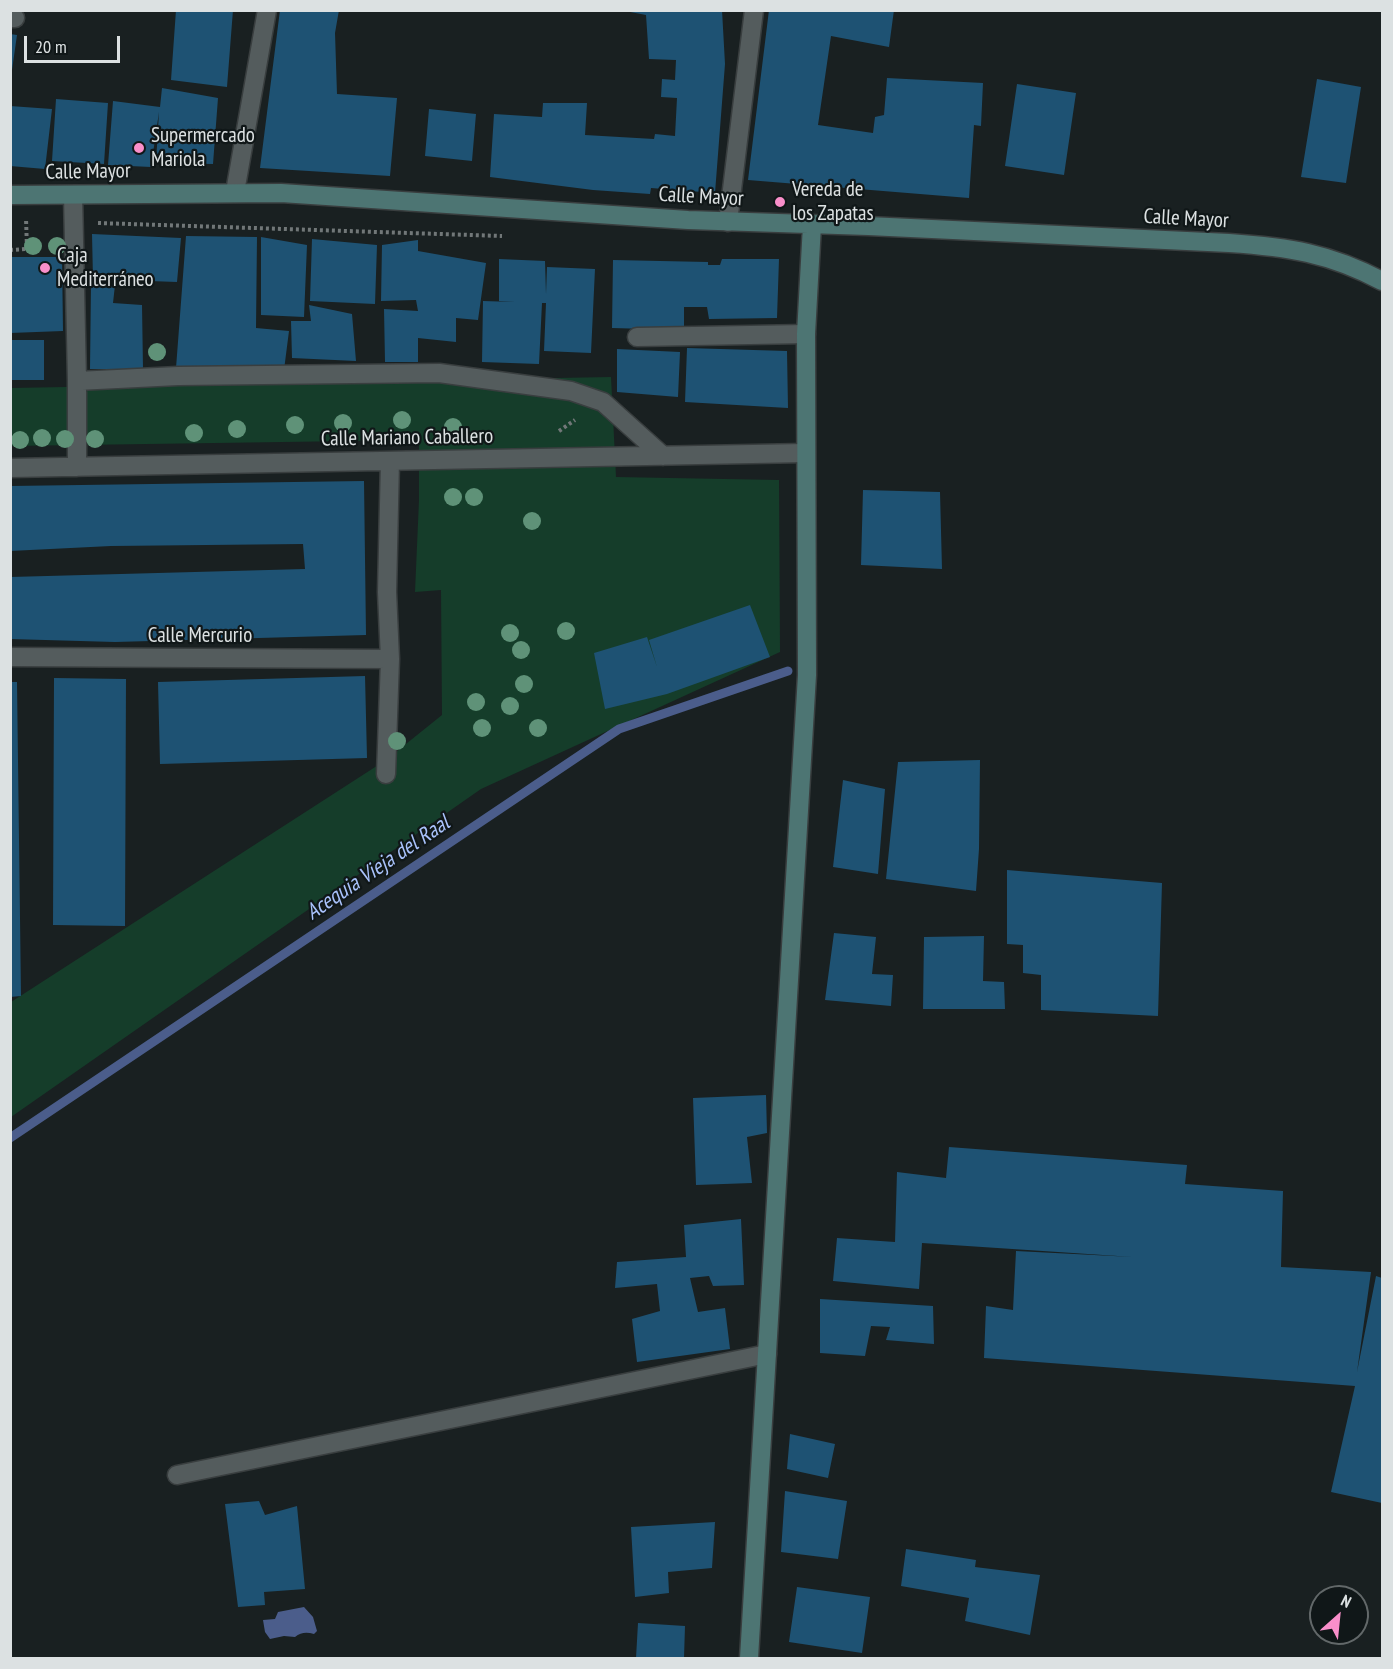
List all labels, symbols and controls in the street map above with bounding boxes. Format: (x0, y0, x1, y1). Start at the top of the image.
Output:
scale bar (27, 24, 123, 62)
text: 20 m (35, 35, 67, 58)
place label: Supermercado Mariola (151, 123, 255, 173)
marker: Supermercado Mariola (132, 141, 146, 155)
street label: Calle Mayor (45, 159, 131, 185)
place label: Vereda de los Zapatas (792, 177, 874, 227)
street label: Calle Mayor (658, 182, 744, 212)
marker: Vereda de los Zapatas (773, 195, 787, 209)
street label: Calle Mayor (1143, 204, 1229, 234)
place label: Caja Mediterráneo (57, 243, 154, 293)
marker: Caja Mediterráneo (38, 261, 52, 275)
street label: Calle Mariano Caballero (321, 424, 493, 452)
street label: Calle Mercurio (148, 623, 252, 649)
water label: Acequia Vieja del Raal (301, 810, 455, 926)
north arrow (1309, 1585, 1369, 1645)
text: N (1338, 1590, 1355, 1612)

